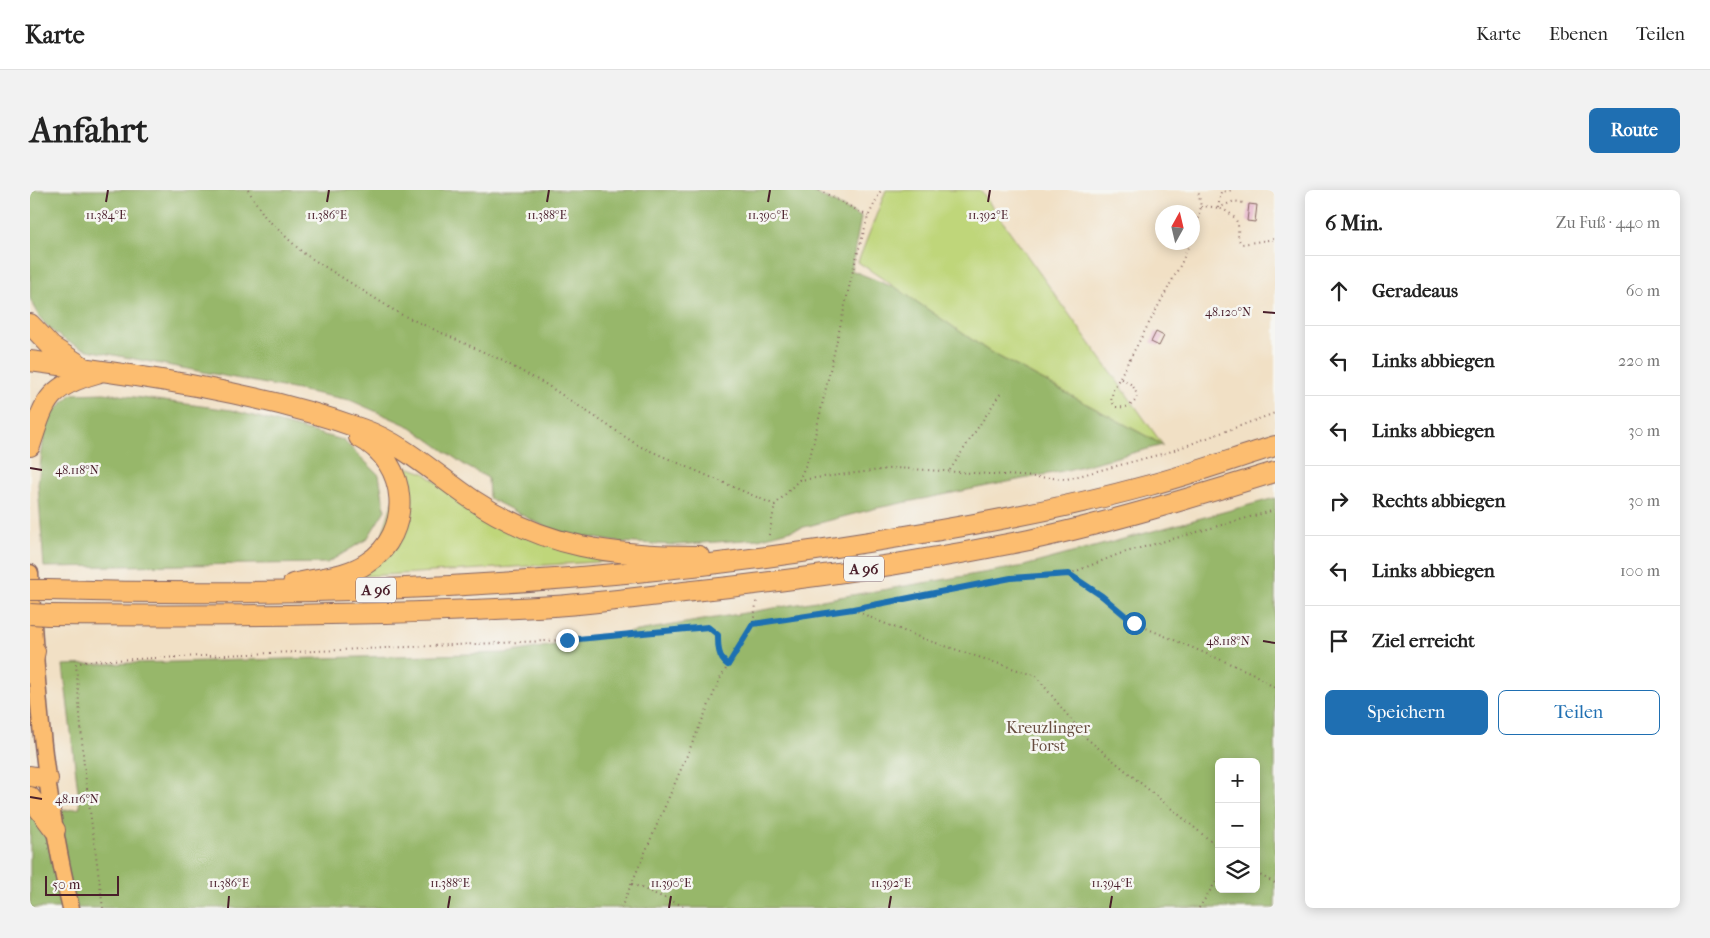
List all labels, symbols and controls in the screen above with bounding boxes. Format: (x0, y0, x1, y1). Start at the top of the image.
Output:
text: Karte (25, 21, 85, 49)
text: Karte (1476, 24, 1521, 45)
text: Ebenen (1549, 24, 1608, 45)
text: Teilen (1636, 24, 1685, 45)
button: Route (1589, 108, 1680, 153)
text: Anfahrt (30, 110, 148, 151)
north arrow (1155, 205, 1200, 250)
text: 11.384°E (86, 208, 126, 222)
text: 11.386°E (307, 208, 347, 222)
text: 11.388°E (527, 208, 567, 222)
text: 11.390°E (748, 208, 788, 222)
text: 11.392°E (968, 208, 1008, 222)
text: 6 Min. (1325, 211, 1383, 235)
text: Zu Fuß · 440 m (1556, 213, 1660, 232)
icon: ahead (1325, 277, 1353, 305)
text: Geradeaus (1372, 280, 1458, 302)
text: 60 m (1626, 281, 1660, 300)
text: 48.120°N (1205, 305, 1251, 319)
icon: left (1325, 347, 1353, 375)
text: Links abbiegen (1372, 350, 1495, 372)
text: 220 m (1618, 351, 1660, 370)
icon: left (1325, 417, 1353, 445)
text: Links abbiegen (1372, 420, 1495, 442)
text: 30 m (1628, 421, 1660, 440)
text: 48.118°N (55, 463, 99, 477)
icon: right (1325, 487, 1353, 515)
text: Rechts abbiegen (1372, 490, 1506, 512)
text: 30 m (1628, 491, 1660, 510)
road number: A 96 (844, 556, 884, 582)
icon: left (1325, 557, 1353, 585)
text: Links abbiegen (1372, 560, 1495, 582)
text: 100 m (1620, 561, 1660, 580)
road number: A 96 (356, 578, 396, 602)
route start (1123, 612, 1146, 635)
icon: arrive (1325, 627, 1353, 655)
route end (556, 629, 579, 652)
text: Ziel erreicht (1372, 630, 1475, 652)
text: 48.118°N (1206, 634, 1250, 648)
button: Speichern (1325, 690, 1488, 735)
button: Teilen (1498, 690, 1660, 735)
park label: Kreuzlinger Forst (1006, 718, 1090, 755)
map controls (1215, 758, 1260, 893)
button: + (1215, 758, 1260, 803)
text: 48.116°N (55, 792, 99, 806)
button: − (1215, 803, 1260, 848)
button: layers (1215, 848, 1260, 893)
scale bar (45, 873, 119, 896)
text: 50 m (52, 876, 80, 893)
text: 11.386°E (209, 876, 249, 890)
text: 11.388°E (430, 876, 470, 890)
text: 11.390°E (651, 876, 691, 890)
text: 11.392°E (871, 876, 911, 890)
text: 11.394°E (1092, 876, 1132, 890)

